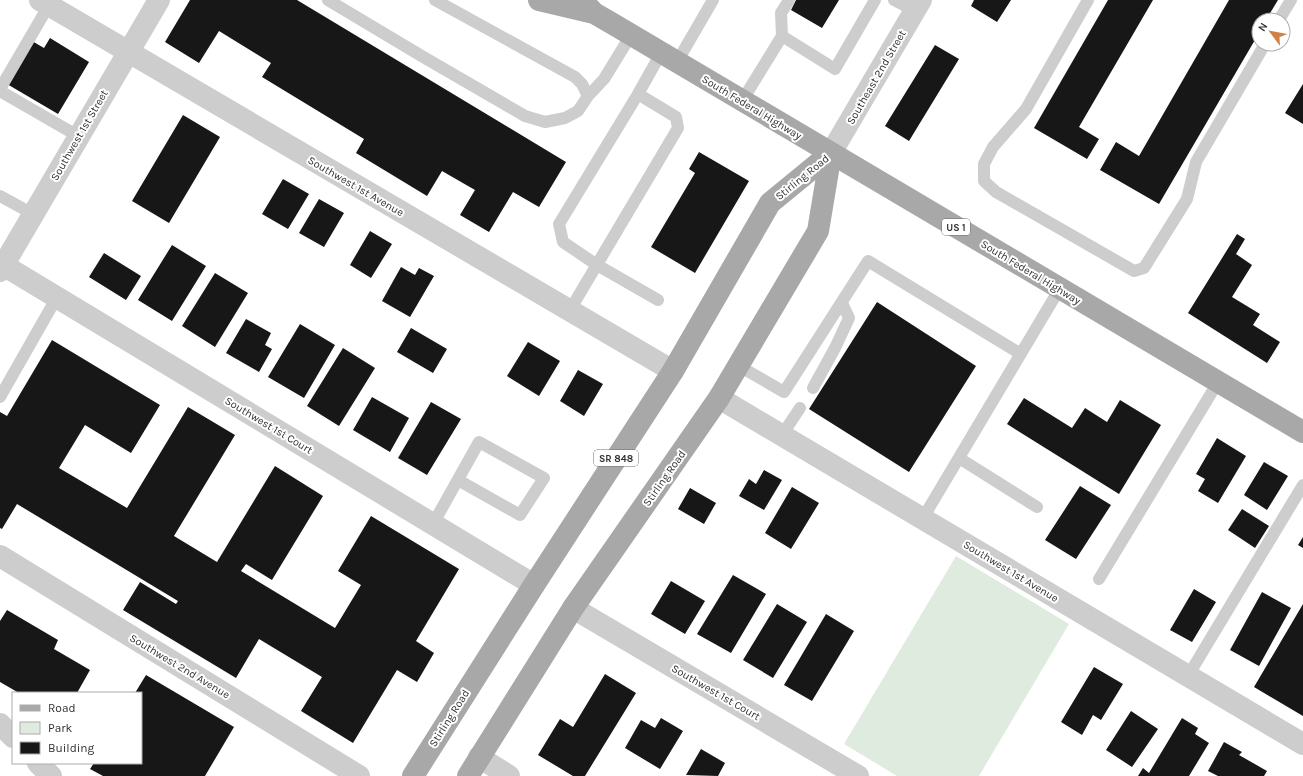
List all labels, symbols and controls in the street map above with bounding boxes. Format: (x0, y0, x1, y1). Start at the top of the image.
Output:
north arrow (1251, 12, 1291, 52)
text: N (1255, 20, 1271, 34)
street label: Southeast 2nd Street (844, 28, 909, 127)
street label: South Federal Highway (699, 72, 804, 142)
street label: Southwest 1st Street (48, 88, 111, 183)
street label: Stirling Road (773, 152, 832, 203)
street label: Southwest 1st Avenue (305, 154, 406, 219)
road number: US 1 (942, 219, 970, 235)
street label: South Federal Highway (978, 237, 1083, 307)
street label: Southwest 1st Court (223, 394, 315, 457)
street label: Stirling Road (640, 448, 688, 509)
road number: SR 848 (594, 450, 638, 466)
street label: Southwest 1st Avenue (961, 538, 1061, 605)
street label: Southwest 2nd Avenue (127, 631, 233, 702)
street label: Southwest 1st Court (669, 662, 762, 723)
street label: Stirling Road (427, 687, 472, 749)
legend (12, 692, 142, 764)
text: Road (48, 701, 76, 715)
text: Park (48, 721, 73, 735)
text: Building (48, 741, 95, 755)

